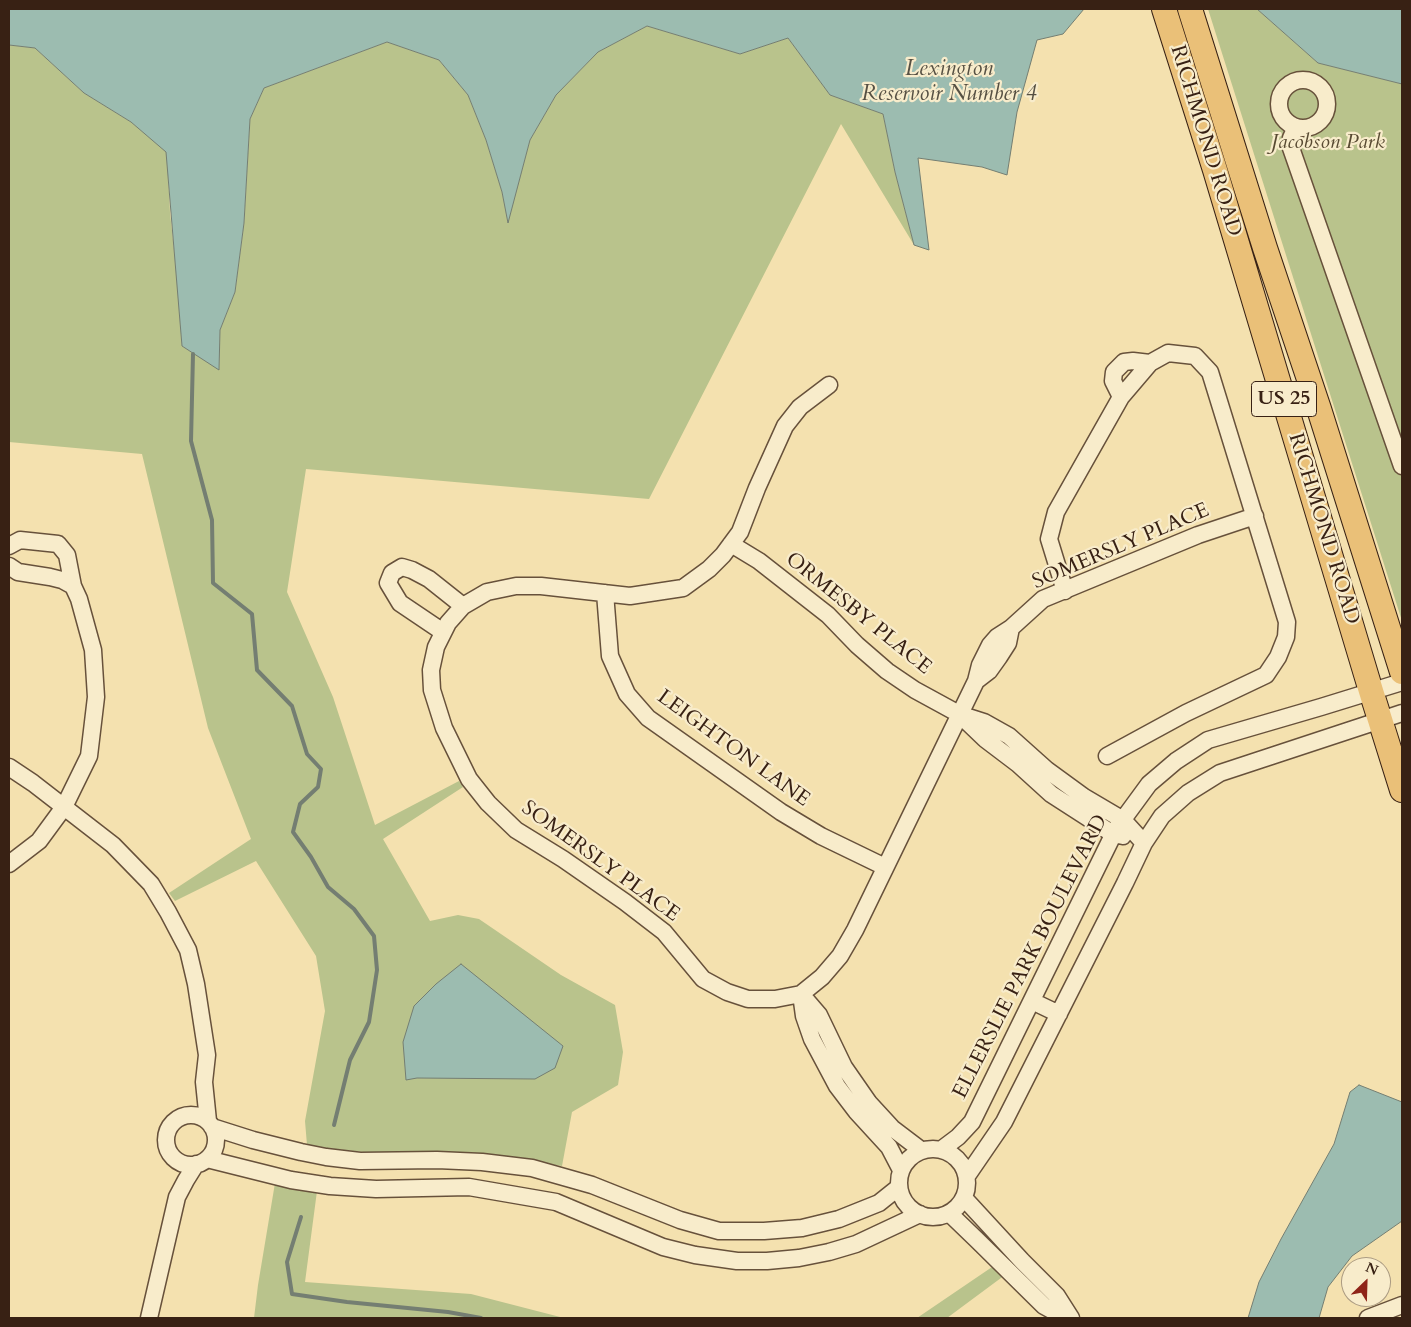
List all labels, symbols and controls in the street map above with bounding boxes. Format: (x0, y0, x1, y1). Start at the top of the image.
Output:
street label: RICHMOND ROAD (1164, 42, 1246, 240)
water label: Lexington Reservoir Number 4 (862, 57, 1036, 108)
park label: Jacobson Park (1271, 130, 1385, 156)
road number: US 25 (1252, 382, 1316, 416)
street label: RICHMOND ROAD (1282, 430, 1364, 628)
street label: SOMERSLY PLACE (1029, 498, 1213, 596)
street label: ORMESBY PLACE (780, 547, 936, 681)
street label: LEIGHTON LANE (652, 685, 814, 813)
street label: SOMERSLY PLACE (516, 796, 684, 928)
street label: ELLERSLIE PARK BOULEVARD (948, 811, 1114, 1103)
north arrow (1341, 1257, 1391, 1307)
text: N (1362, 1258, 1381, 1280)

